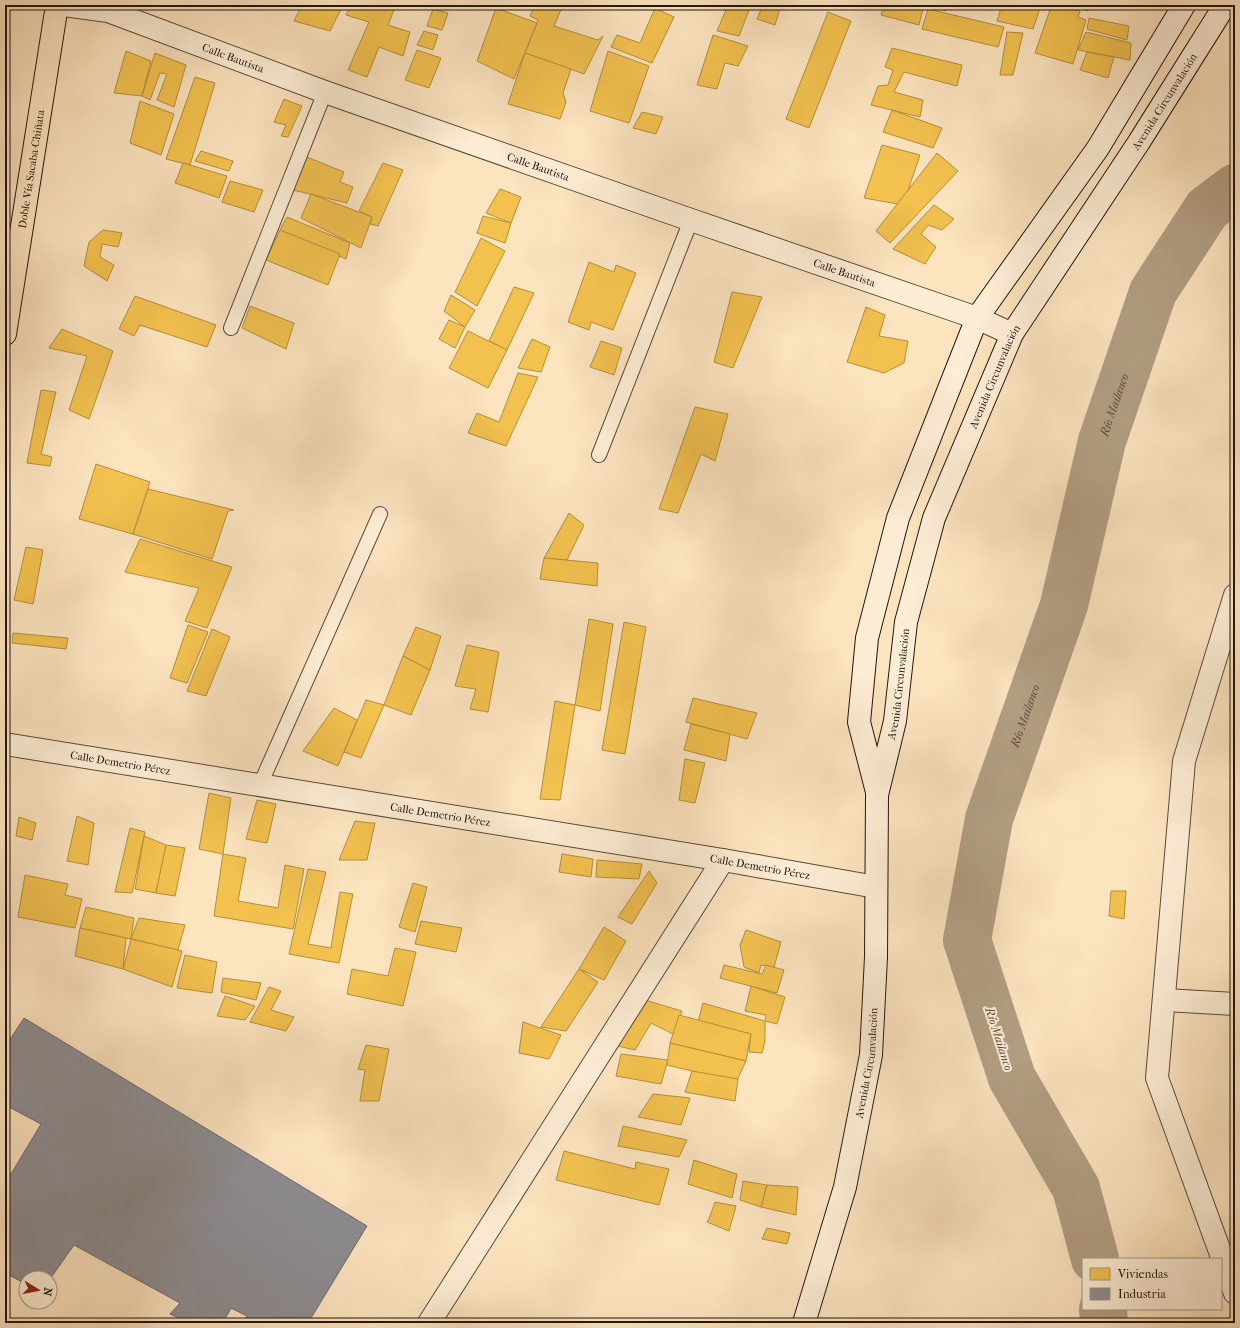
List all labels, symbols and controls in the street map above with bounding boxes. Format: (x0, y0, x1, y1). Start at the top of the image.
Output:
street label: Calle Bautista (200, 41, 267, 76)
street label: Avenida Circunvalación (1129, 51, 1200, 153)
street label: Doble Vía Sacaba-Chiñata (16, 108, 47, 229)
street label: Calle Bautista (505, 150, 572, 184)
street label: Calle Bautista (811, 256, 878, 290)
street label: Avenida Circunvalación (966, 322, 1024, 431)
water label: Río Mailanco (1097, 372, 1132, 439)
street label: Avenida Circunvalación (884, 627, 912, 742)
water label: Río Mailanco (1007, 683, 1043, 750)
street label: Calle Demetrio Pérez (69, 749, 172, 778)
street label: Calle Demetrio Pérez (389, 800, 491, 829)
street label: Calle Demetrio Pérez (709, 852, 811, 882)
water label: Río Mailanco (982, 1005, 1016, 1072)
street label: Avenida Circunvalación (852, 1007, 880, 1121)
legend (1082, 1258, 1222, 1310)
text: Viviendas (1117, 1267, 1169, 1281)
north arrow (18, 1270, 58, 1310)
text: N (40, 1286, 54, 1298)
text: Industria (1118, 1287, 1166, 1301)

